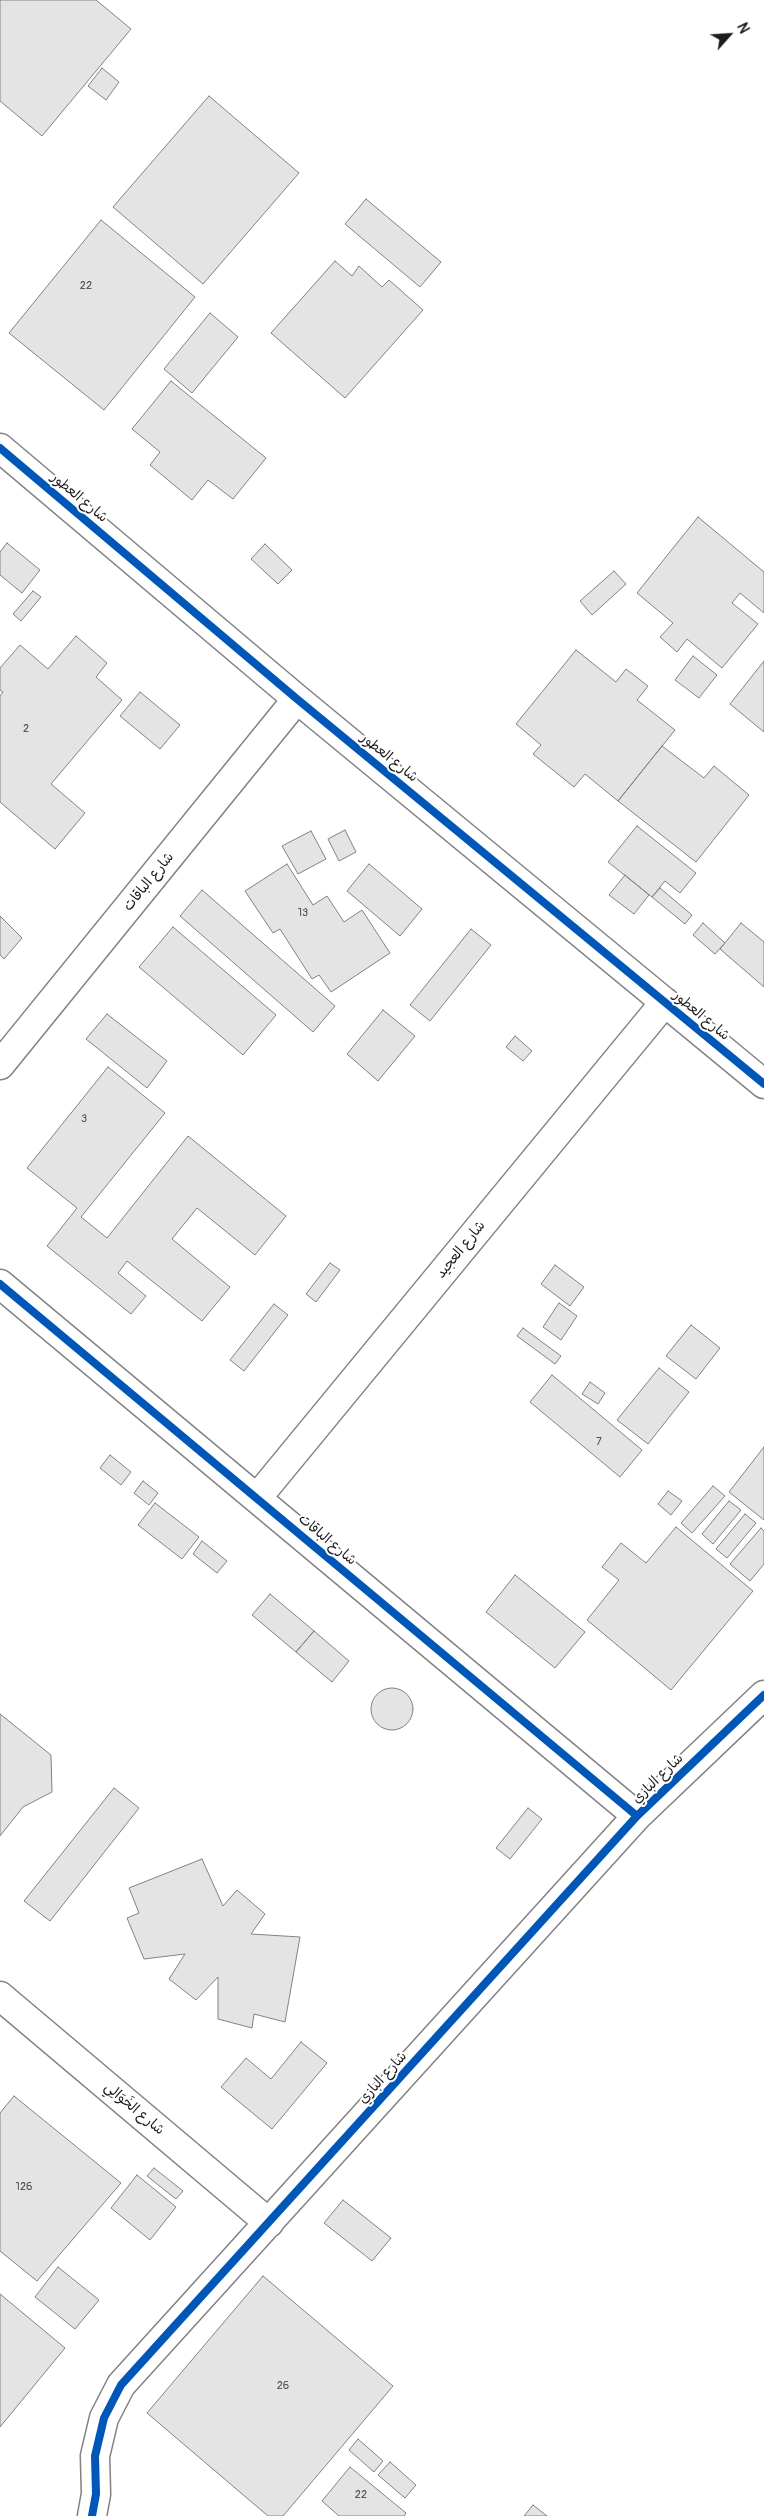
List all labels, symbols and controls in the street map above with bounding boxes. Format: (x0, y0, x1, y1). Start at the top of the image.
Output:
north arrow (704, 10, 754, 60)
text: N (733, 20, 753, 36)
house number: 22 (80, 279, 92, 293)
street label: شارع العطور (47, 469, 111, 527)
house number: 2 (23, 722, 29, 736)
street label: شارع العطور (357, 730, 421, 786)
street label: شارع الباقات (120, 849, 178, 915)
house number: 13 (298, 906, 308, 920)
street label: شارع العطور (669, 987, 733, 1045)
house number: 3 (81, 1112, 87, 1126)
street label: شارع العجيد (433, 1218, 489, 1282)
house number: 7 (596, 1435, 602, 1449)
street label: شارع الباقات (295, 1511, 359, 1569)
street label: شارع البازي (629, 1751, 687, 1807)
street label: شارع البازي (355, 2048, 411, 2108)
street label: شارع الخَوَالِي (100, 2079, 168, 2139)
house number: 126 (16, 2180, 32, 2194)
house number: 26 (277, 2379, 289, 2393)
house number: 22 (355, 2488, 367, 2502)

